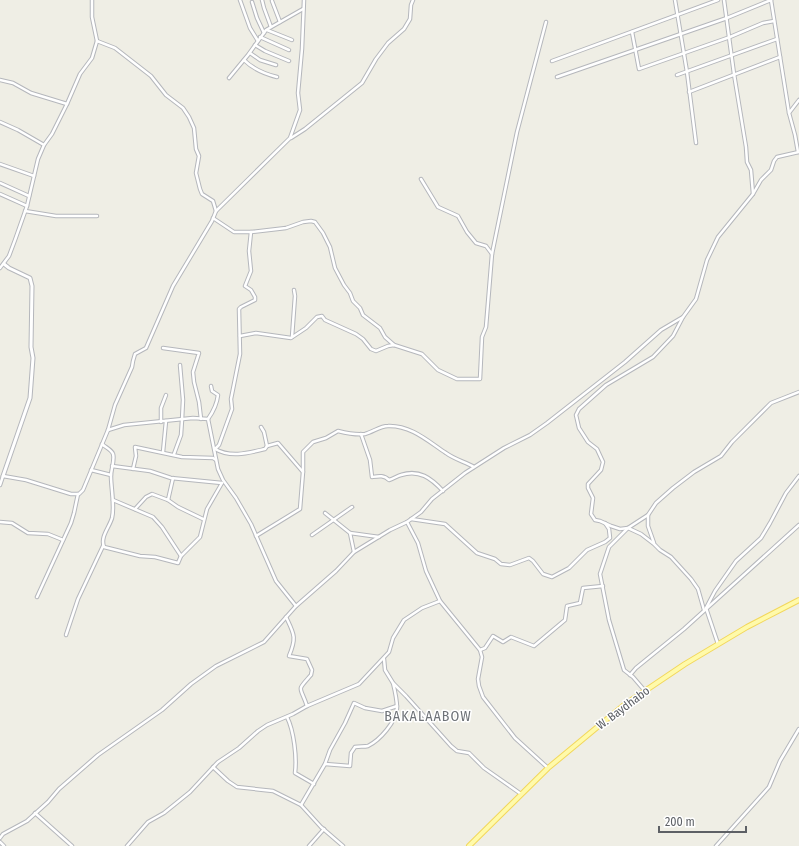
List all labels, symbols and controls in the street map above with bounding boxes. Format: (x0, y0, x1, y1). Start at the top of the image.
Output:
street label: W. Baydhabo (594, 683, 652, 733)
district label: BAKALAABOW (384, 708, 472, 725)
scale bar (659, 808, 746, 834)
text: 200 m (665, 815, 695, 829)

